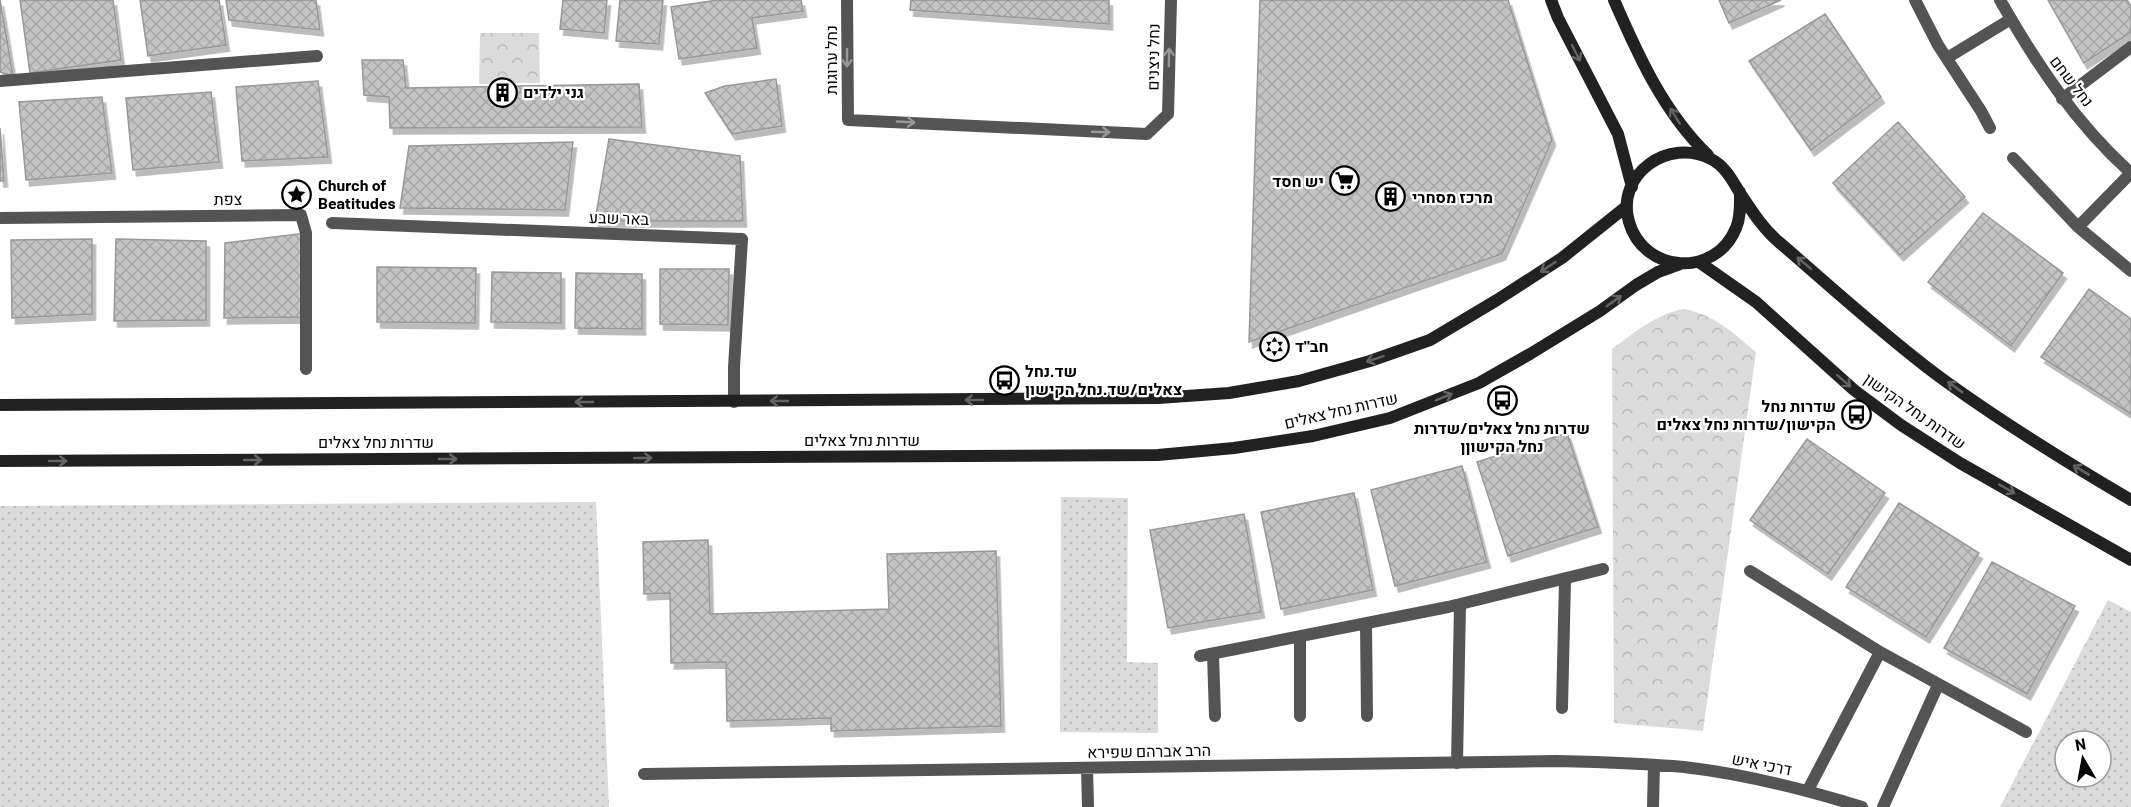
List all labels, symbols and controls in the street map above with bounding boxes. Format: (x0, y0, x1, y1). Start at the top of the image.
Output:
street label: נחל ניצנים (1142, 23, 1163, 91)
street label: נחל ערוגות (821, 25, 840, 95)
one-way arrow (1570, 44, 1582, 61)
one-way arrow (841, 48, 853, 68)
one-way arrow (1164, 48, 1175, 68)
street label: נחל שחם (2047, 51, 2098, 110)
building icon: גני ילדים (486, 76, 518, 108)
place label: גני ילדים (523, 82, 584, 101)
one-way arrow (1668, 108, 1680, 125)
one-way arrow (896, 116, 916, 127)
one-way arrow (1091, 126, 1111, 138)
supermarket icon: יש חסד (1329, 165, 1361, 197)
place label: יש חסד (1272, 171, 1324, 190)
place label: Church of Beatitudes (318, 175, 396, 212)
place icon: Church of Beatitudes (281, 178, 313, 210)
building icon: מרכז מסחרי (1375, 181, 1407, 213)
place label: מרכז מסחרי (1412, 187, 1493, 206)
street label: צפת (213, 189, 243, 208)
street label: באר שבע (589, 207, 650, 228)
one-way arrow (1796, 257, 1812, 270)
one-way arrow (1540, 261, 1557, 273)
one-way arrow (1605, 295, 1621, 307)
synagogue icon: חב"ד (1258, 330, 1290, 362)
place label: חב"ד (1295, 336, 1329, 355)
one-way arrow (1366, 355, 1385, 366)
place label: שד.נחל צאלים/שד.נחל הקישון (1025, 361, 1182, 398)
bus stop icon: שד.נחל צאלים/שד.נחל הקישון (988, 364, 1020, 396)
street label: שדרות נחל הקישון (1861, 368, 1970, 453)
one-way arrow (1836, 374, 1852, 388)
one-way arrow (1947, 381, 1963, 393)
bus stop icon: שדרות נחל צאלים/שדרות נחל הקישוןן (1486, 384, 1518, 416)
street label: שדרות נחל צאלים (1282, 387, 1400, 432)
one-way arrow (1434, 391, 1453, 402)
one-way arrow (965, 394, 985, 406)
one-way arrow (770, 395, 790, 407)
one-way arrow (575, 396, 595, 408)
place label: שדרות נחל הקישון/שדרות נחל צאלים (1657, 396, 1836, 433)
bus stop icon: שדרות נחל הקישון/שדרות נחל צאלים (1841, 399, 1873, 431)
place label: שדרות נחל צאלים/שדרות נחל הקישוןן (1414, 418, 1590, 455)
street label: שדרות נחל צאלים (804, 430, 920, 449)
street label: שדרות נחל צאלים (318, 432, 434, 451)
one-way arrow (633, 452, 653, 464)
one-way arrow (438, 453, 458, 465)
one-way arrow (243, 454, 263, 466)
one-way arrow (48, 455, 68, 466)
one-way arrow (2073, 464, 2090, 476)
one-way arrow (1997, 484, 2015, 495)
north arrow (2053, 729, 2113, 789)
text: N (2073, 733, 2087, 754)
street label: הרב אברהם שפירא (1087, 740, 1211, 761)
street label: דרכי איש (1731, 748, 1794, 779)

